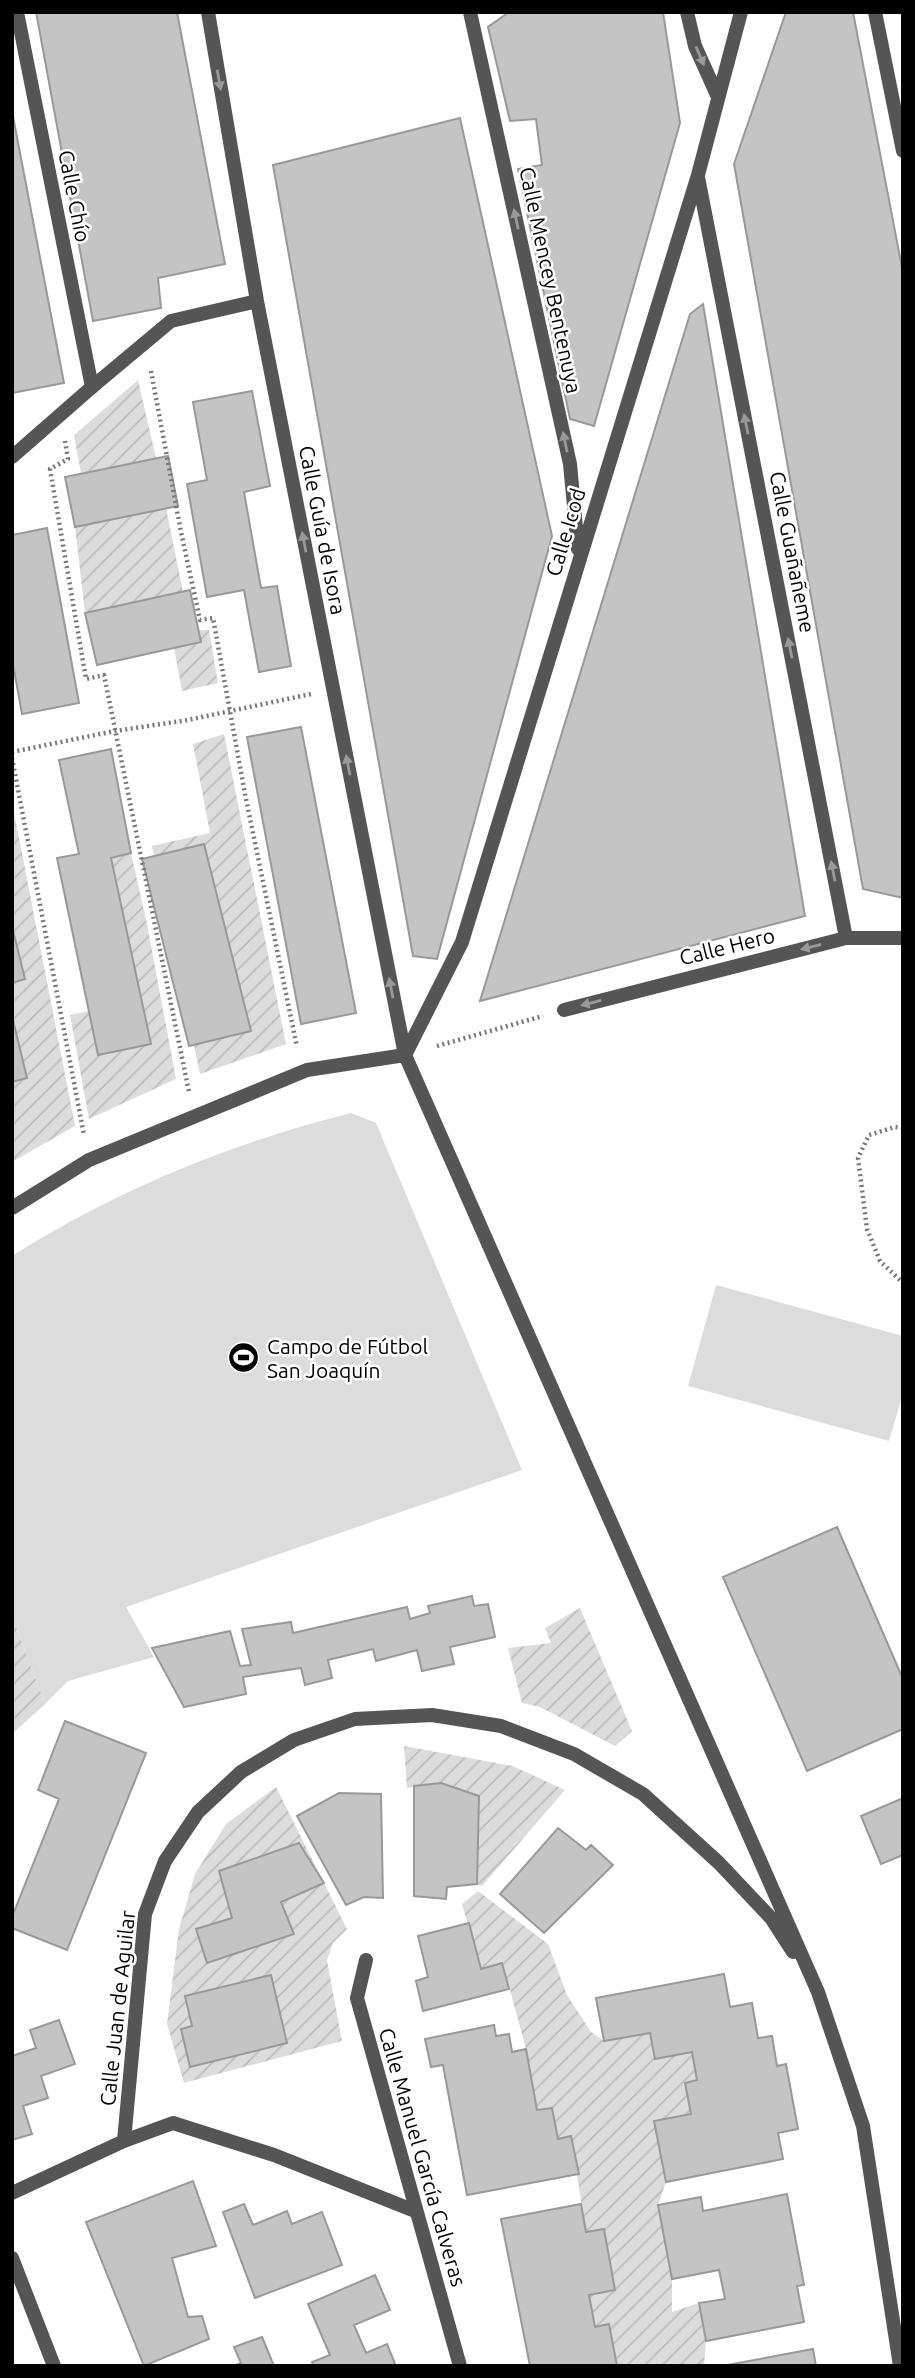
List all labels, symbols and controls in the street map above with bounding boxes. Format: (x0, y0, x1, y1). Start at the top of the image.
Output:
one-way arrow (695, 45, 706, 66)
one-way arrow (214, 69, 225, 91)
street label: Calle Chío (54, 148, 96, 244)
street label: Calle Mencey Bentenuya (515, 165, 587, 395)
one-way arrow (510, 208, 521, 230)
one-way arrow (741, 413, 752, 435)
one-way arrow (559, 431, 570, 453)
street label: Calle Guía de Isora (295, 443, 351, 617)
street label: Calle Guañañeme (766, 469, 820, 635)
street label: Calle Icod (540, 485, 590, 579)
one-way arrow (298, 531, 309, 553)
one-way arrow (784, 636, 795, 658)
one-way arrow (342, 754, 353, 776)
one-way arrow (828, 860, 839, 882)
street label: Calle Hero (677, 923, 777, 969)
one-way arrow (800, 942, 822, 953)
one-way arrow (386, 977, 397, 999)
one-way arrow (580, 998, 602, 1009)
place label: Campo de Fútbol San Joaquín (267, 1334, 428, 1382)
sports icon: Campo de Fútbol San Joaquín (227, 1341, 261, 1375)
street label: Calle Juan de Aguilar (95, 1909, 139, 2107)
street label: Calle Manuel García Calveras (375, 2025, 471, 2289)

